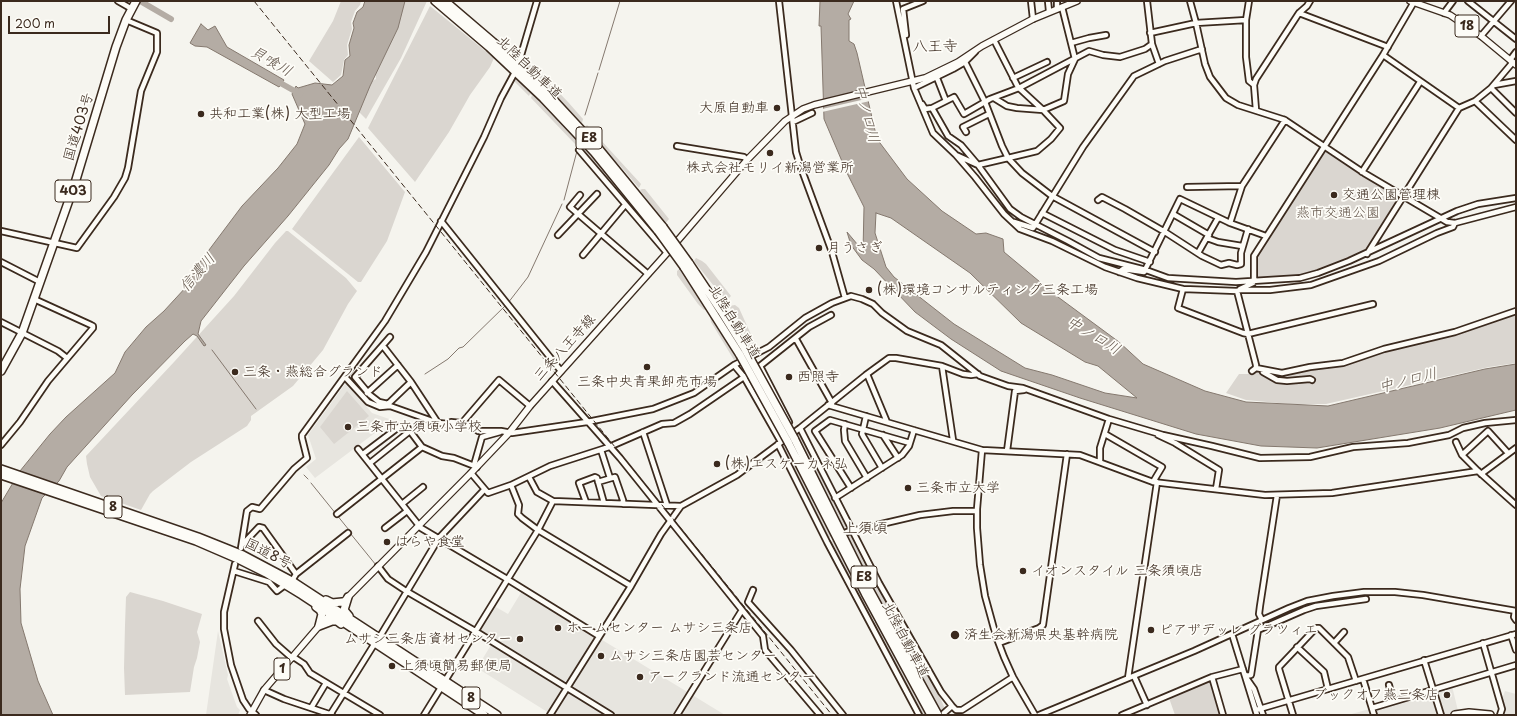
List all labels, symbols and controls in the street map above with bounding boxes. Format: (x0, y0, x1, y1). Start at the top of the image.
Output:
scale bar (10, 8, 112, 34)
text: 200 m (15, 14, 55, 32)
road number: 18 (1455, 15, 1479, 37)
street label: 北陸自動車道 (493, 33, 565, 103)
district label: 八王寺 (913, 38, 957, 56)
water label: 貝喰川 (247, 43, 295, 81)
water label: 中ノ口川 (850, 83, 882, 145)
street label: 国道403号 (61, 91, 97, 163)
place label: 大原自動車 (699, 100, 769, 116)
marker: 大原自動車 (772, 103, 782, 113)
place label: 共和工業(株) 大型工場 (209, 106, 351, 122)
marker: 共和工業(株) 大型工場 (196, 109, 206, 119)
road number: E8 (576, 127, 602, 149)
marker: 株式会社モリイ新潟営業所 (765, 148, 775, 158)
place label: 株式会社モリイ新潟営業所 (686, 160, 854, 176)
road number: 403 (55, 180, 91, 202)
place label: 交通公園管理棟 (1342, 187, 1440, 203)
marker: 交通公園管理棟 (1329, 190, 1339, 200)
park label: 燕市交通公園 (1296, 205, 1380, 221)
place label: 月うさぎ (827, 240, 883, 256)
marker: 月うさぎ (814, 243, 824, 253)
water label: 信濃川 (176, 250, 220, 296)
street label: 北陸自動車道 (705, 282, 763, 362)
place label: (株)環境コンサルティング三条工場 (877, 282, 1098, 298)
marker: (株)環境コンサルティング三条工場 (864, 285, 874, 295)
street label: 三条八王寺線 (531, 311, 599, 385)
water label: 中ノ口川 (1063, 313, 1123, 359)
marker: 三条中央青果卸売市場 (642, 362, 652, 372)
place label: 三条・燕総合グランド (243, 364, 383, 380)
water label: 中ノ口川 (1377, 365, 1439, 397)
marker: 三条・燕総合グランド (230, 367, 240, 377)
place label: 西照寺 (797, 369, 839, 385)
marker: 西照寺 (784, 372, 794, 382)
place label: 三条中央青果卸売市場 (577, 374, 717, 390)
place label: 三条市立須頃小学校 (356, 419, 482, 435)
marker: 三条市立須頃小学校 (343, 422, 353, 432)
place label: (株)エスケーカネ弘 (725, 456, 848, 472)
marker: (株)エスケーカネ弘 (712, 459, 722, 469)
place label: 三条市立大学 (916, 480, 1000, 496)
marker: 三条市立大学 (903, 483, 913, 493)
road number: 8 (104, 496, 122, 518)
district label: 上須頃 (843, 520, 887, 538)
place label: はらや食堂 (395, 534, 465, 550)
street label: 国道8号 (242, 535, 294, 573)
marker: はらや食堂 (382, 537, 392, 547)
place label: イオンスタイル 三条須頃店 (1031, 563, 1204, 579)
road number: E8 (851, 566, 877, 588)
marker: イオンスタイル 三条須頃店 (1018, 566, 1028, 576)
street label: 北陸自動車道 (878, 599, 932, 681)
place label: ホームセンター ムサシ三条店 (566, 620, 753, 636)
place label: ピアザデッレ グラツィエ (1159, 622, 1318, 638)
marker: ホームセンター ムサシ三条店 (553, 623, 563, 633)
marker: ピアザデッレ グラツィエ (1146, 625, 1156, 635)
place label: 済生会新潟県央基幹病院 (964, 627, 1118, 643)
marker: 済生会新潟県央基幹病院 (949, 629, 961, 641)
place label: ムサシ三条店資材センター (344, 631, 512, 647)
marker: ムサシ三条店資材センター (515, 634, 525, 644)
place label: ムサシ三条店園芸センター (609, 648, 777, 664)
marker: ムサシ三条店園芸センター (596, 651, 606, 661)
road number: 1 (274, 658, 290, 680)
place label: 上須頃簡易郵便局 (400, 658, 512, 674)
marker: 上須頃簡易郵便局 (387, 661, 397, 671)
place label: アークランド流通センター (648, 669, 815, 685)
marker: アークランド流通センター (635, 672, 645, 682)
road number: 8 (462, 687, 480, 709)
place label: ブックオフ燕三条店 (1313, 687, 1439, 703)
marker: ブックオフ燕三条店 (1442, 690, 1452, 700)

